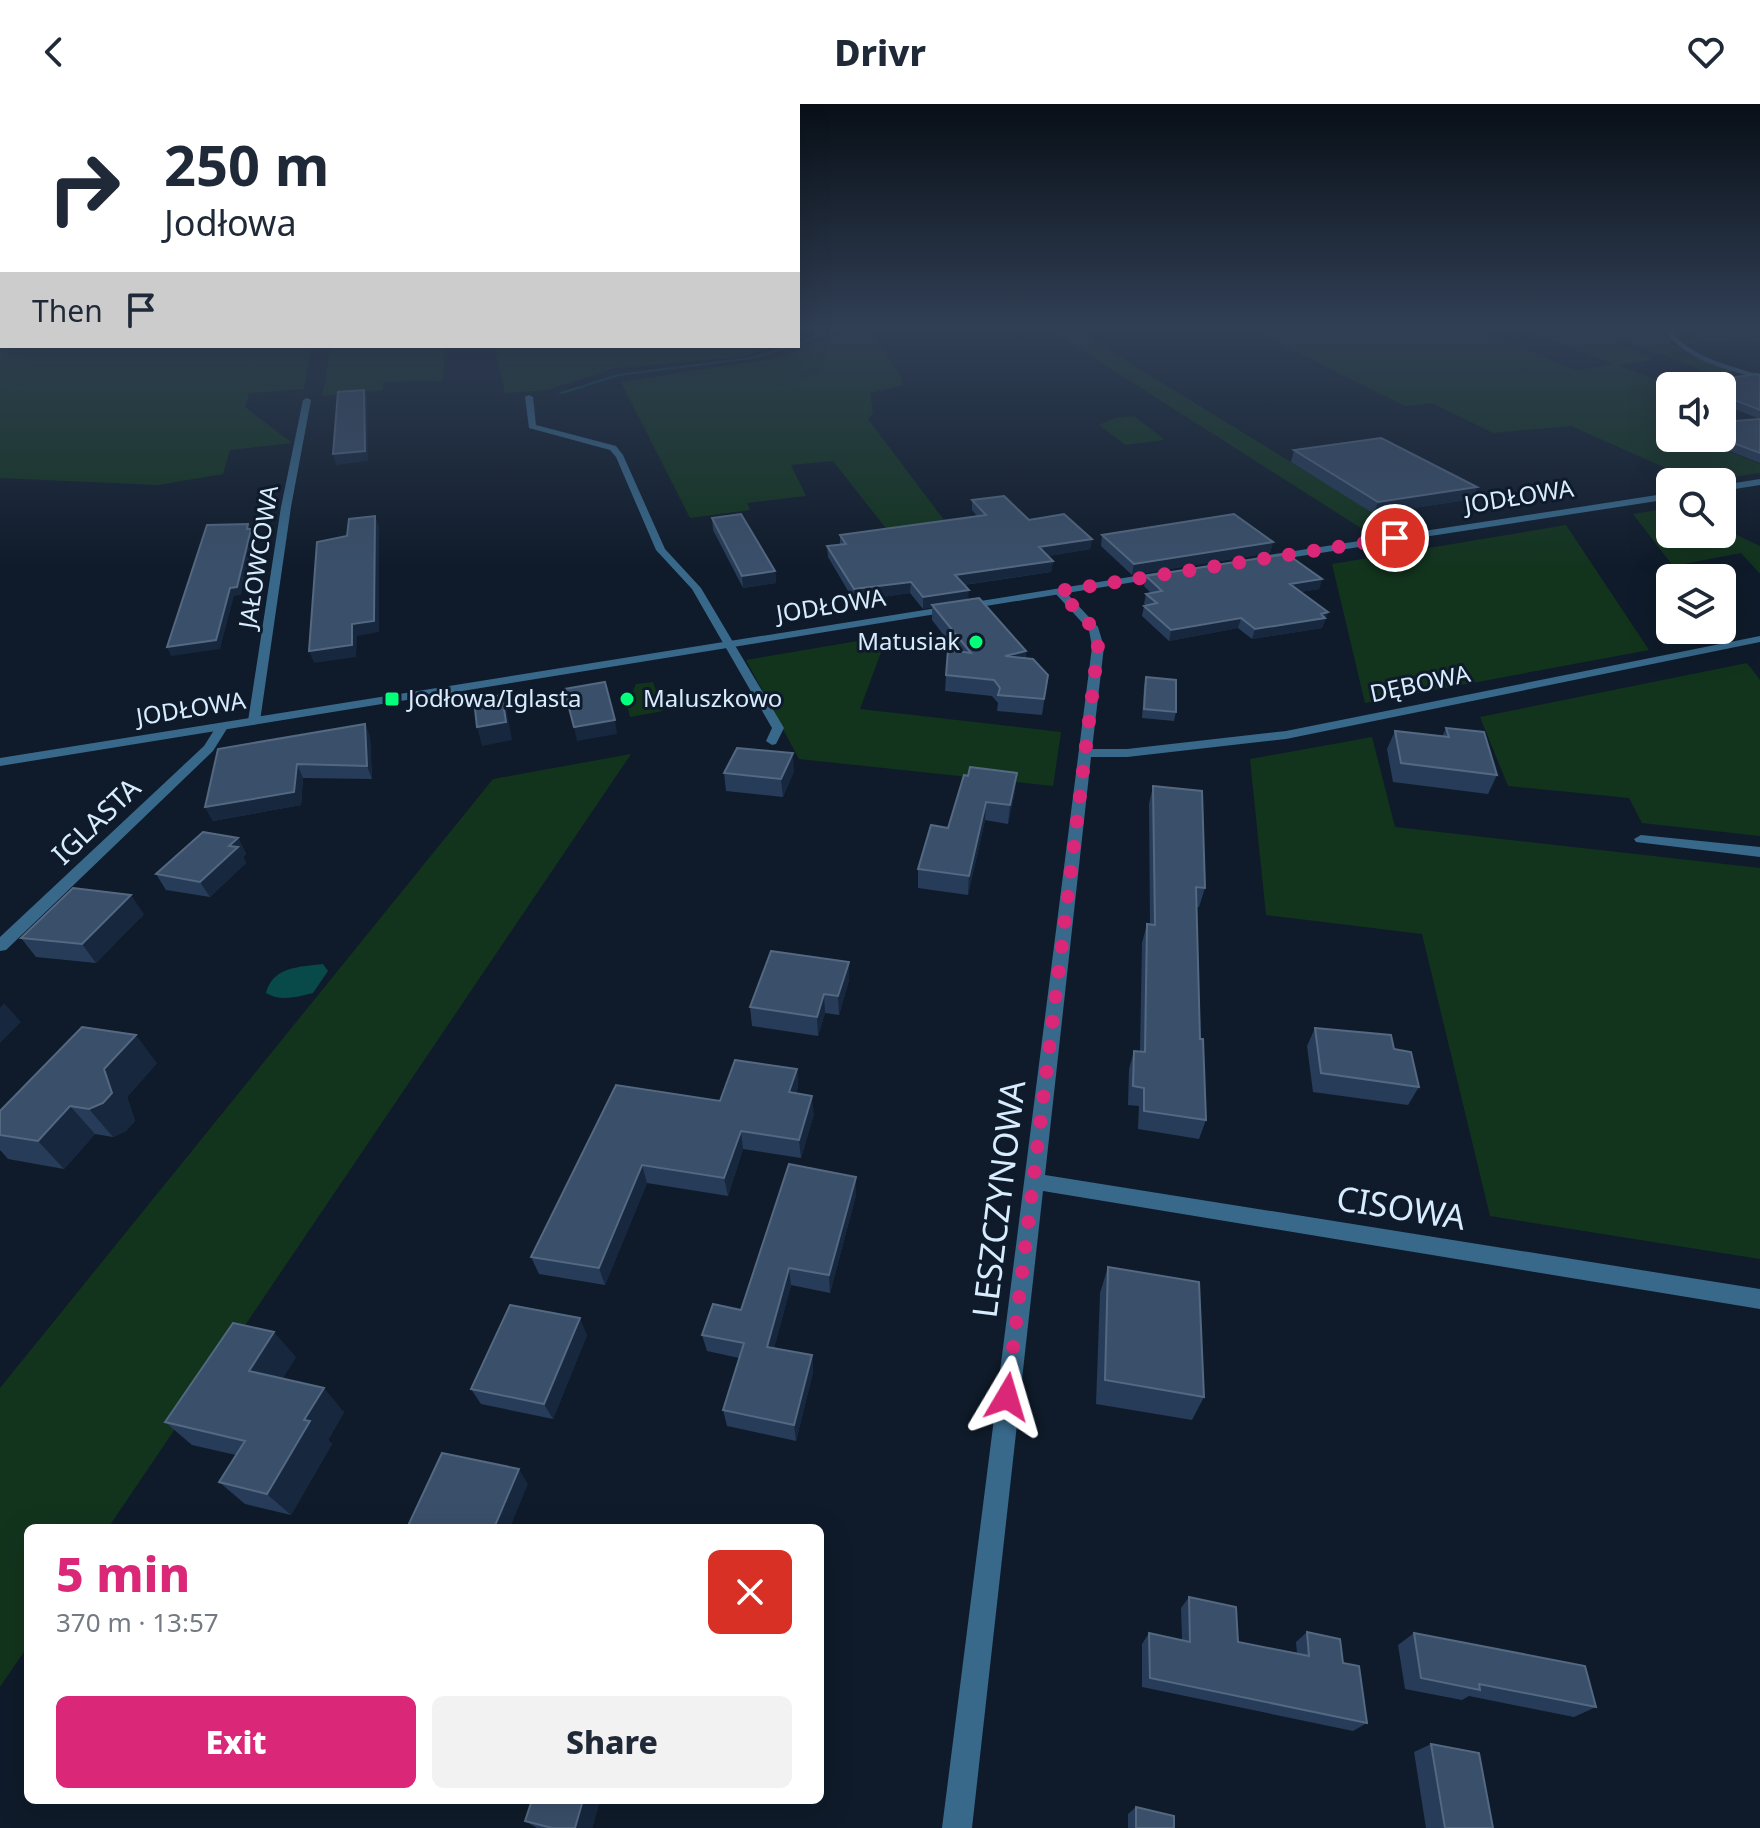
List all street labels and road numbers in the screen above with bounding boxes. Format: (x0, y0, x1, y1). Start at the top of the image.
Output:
street label: JODŁOWA (1460, 471, 1576, 521)
street label: JAŁOWCOWA (230, 482, 285, 633)
street label: JODŁOWA (772, 580, 888, 630)
street label: DĘBOWA (1367, 656, 1473, 709)
street label: JODŁOWA (132, 683, 248, 733)
street label: IGLASTA (43, 769, 148, 872)
street label: LESZCZYNOWA (961, 1077, 1035, 1320)
street label: CISOWA (1333, 1174, 1469, 1240)

